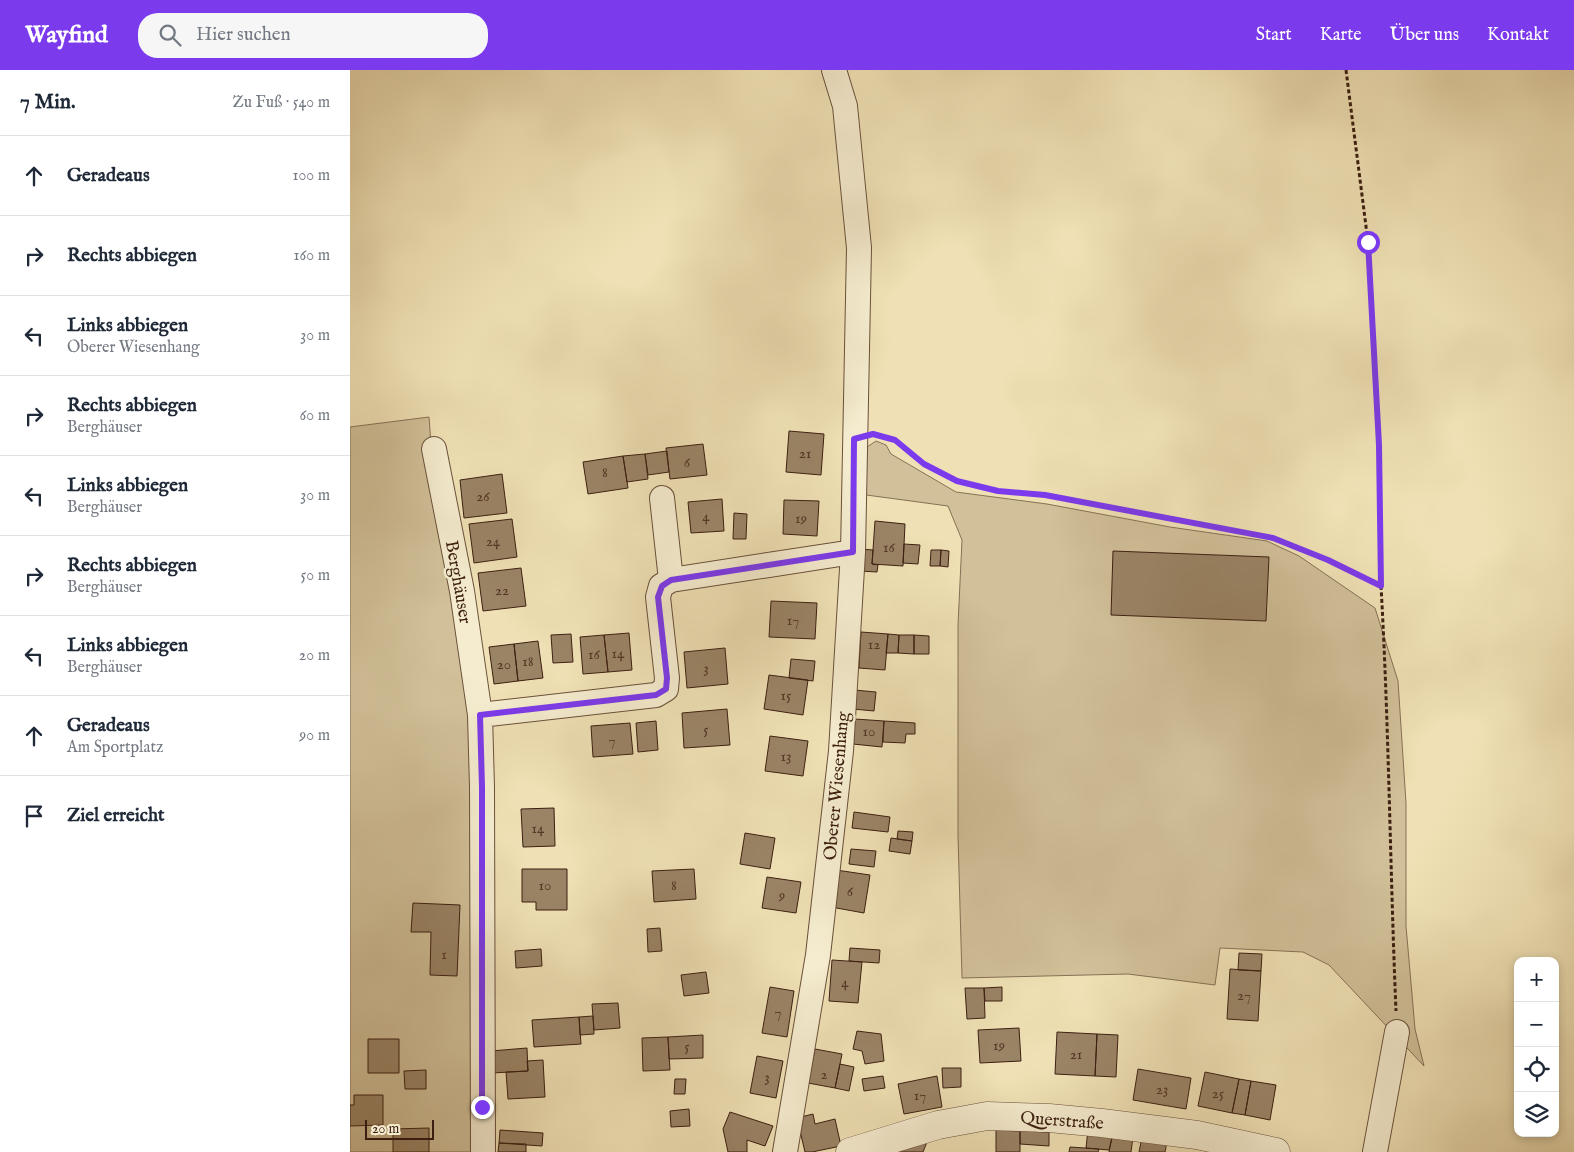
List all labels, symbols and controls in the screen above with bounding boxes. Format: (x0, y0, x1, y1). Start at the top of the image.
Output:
search box (138, 13, 488, 58)
text: Wayfind (25, 20, 108, 51)
icon: search (156, 21, 184, 49)
text: Hier suchen (196, 23, 291, 47)
text: Start (1256, 24, 1292, 47)
text: Karte (1320, 24, 1362, 47)
text: Über uns (1390, 24, 1459, 47)
text: Kontakt (1487, 24, 1549, 47)
text: 7 Min. (20, 89, 75, 116)
text: Zu Fuß · 540 m (233, 93, 330, 113)
icon: ahead (20, 162, 48, 190)
text: Geradeaus (67, 164, 150, 188)
text: 100 m (293, 166, 330, 186)
route start (1357, 231, 1380, 254)
icon: right (20, 242, 48, 270)
text: Rechts abbiegen (67, 244, 197, 268)
text: 160 m (294, 246, 330, 266)
text: Links abbiegen (67, 314, 188, 338)
icon: left (20, 322, 48, 350)
text: 30 m (300, 326, 330, 346)
text: Oberer Wiesenhang (67, 338, 200, 358)
text: Rechts abbiegen (67, 394, 197, 418)
icon: right (20, 402, 48, 430)
text: 60 m (300, 406, 330, 426)
text: Berghäuser (67, 418, 142, 438)
house number: 21 (799, 444, 811, 463)
house number: 6 (684, 453, 691, 472)
house number: 8 (602, 463, 608, 482)
text: Links abbiegen (67, 474, 188, 498)
icon: left (20, 482, 48, 510)
text: 30 m (300, 486, 330, 506)
house number: 26 (476, 487, 490, 506)
text: Berghäuser (67, 498, 142, 518)
house number: 4 (702, 507, 710, 526)
house number: 19 (795, 509, 807, 528)
house number: 24 (486, 532, 501, 551)
house number: 16 (883, 538, 896, 557)
street label: Berghäuser (439, 539, 476, 626)
text: Rechts abbiegen (67, 554, 197, 578)
icon: right (20, 562, 48, 590)
text: 50 m (301, 566, 330, 586)
text: Berghäuser (67, 578, 142, 598)
house number: 22 (495, 581, 509, 600)
house number: 17 (787, 611, 799, 630)
text: Links abbiegen (67, 634, 188, 658)
house number: 12 (868, 635, 880, 654)
icon: left (20, 642, 48, 670)
house number: 14 (612, 644, 625, 663)
house number: 16 (588, 645, 601, 664)
text: 20 m (299, 646, 330, 666)
house number: 18 (522, 652, 534, 671)
house number: 20 (497, 655, 511, 674)
text: Berghäuser (67, 658, 142, 678)
house number: 3 (703, 659, 709, 678)
house number: 15 (780, 686, 792, 705)
street label: Oberer Wiesenhang (820, 711, 855, 861)
text: Geradeaus (67, 714, 150, 738)
house number: 5 (703, 720, 709, 739)
icon: ahead (20, 722, 48, 750)
house number: 10 (863, 722, 875, 741)
text: 90 m (299, 726, 330, 746)
house number: 7 (608, 731, 616, 750)
text: Am Sportplatz (67, 738, 163, 758)
house number: 13 (780, 747, 792, 766)
icon: arrive (20, 802, 48, 830)
text: Ziel erreicht (67, 804, 165, 828)
house number: 14 (532, 819, 545, 838)
house number: 10 (539, 876, 551, 895)
house number: 8 (671, 876, 677, 895)
house number: 6 (847, 882, 854, 901)
house number: 9 (778, 886, 785, 905)
house number: 1 (441, 945, 447, 964)
map controls (1514, 957, 1559, 1137)
button: + (1514, 957, 1559, 1002)
house number: 4 (841, 973, 849, 992)
house number: 27 (1237, 986, 1251, 1005)
button: − (1514, 1002, 1559, 1047)
house number: 7 (774, 1003, 782, 1022)
house number: 19 (993, 1036, 1005, 1055)
house number: 5 (684, 1037, 690, 1056)
house number: 21 (1070, 1045, 1082, 1064)
button: locate (1514, 1047, 1559, 1092)
house number: 2 (820, 1065, 828, 1084)
house number: 3 (764, 1068, 770, 1087)
house number: 23 (1156, 1080, 1168, 1099)
house number: 25 (1212, 1084, 1225, 1103)
house number: 17 (914, 1086, 926, 1105)
button: layers (1514, 1092, 1559, 1137)
route end (471, 1096, 494, 1119)
street label: Querstraße (1019, 1107, 1104, 1136)
scale bar (365, 1117, 434, 1140)
text: 20 m (372, 1120, 399, 1138)

